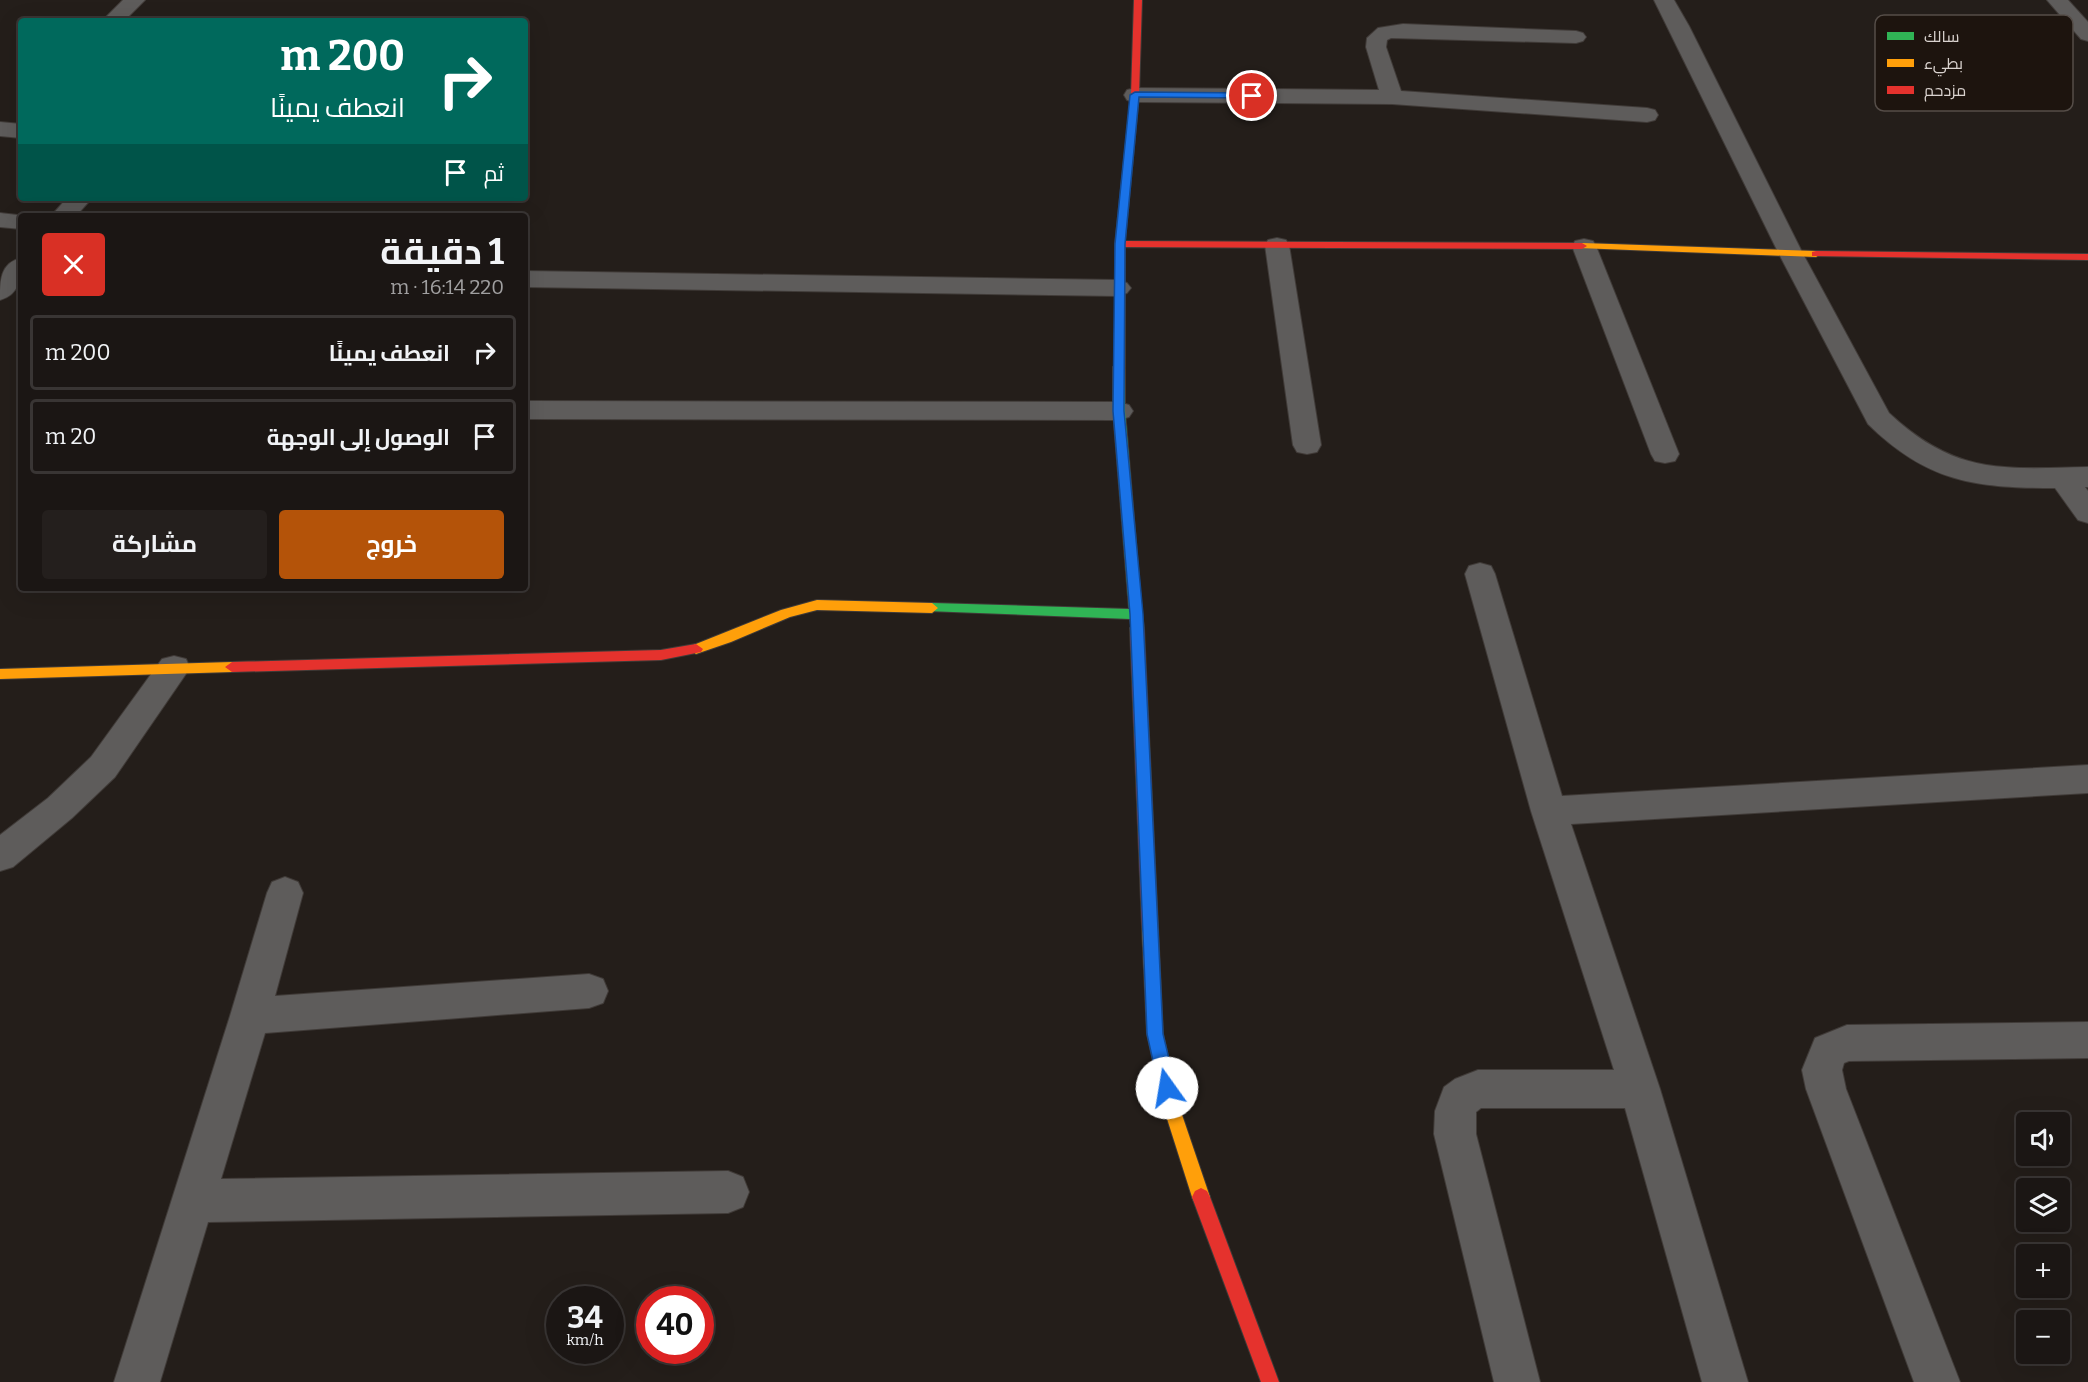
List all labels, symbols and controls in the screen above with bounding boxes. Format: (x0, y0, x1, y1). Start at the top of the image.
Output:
legend (1875, 15, 2073, 111)
text: سالك (1924, 27, 1959, 46)
text: 200 m (280, 31, 405, 81)
icon: right (426, 42, 504, 120)
text: بطيء (1924, 54, 1963, 77)
pin (1226, 70, 1277, 121)
icon: arrive (1235, 79, 1268, 112)
text: مزدحم (1924, 81, 1966, 102)
text: انعطف يمينًا (270, 92, 405, 124)
icon: arrive (439, 156, 472, 189)
text: ثم (484, 160, 504, 187)
text: 1 دقيقة (380, 230, 504, 274)
button: close (42, 233, 105, 296)
text: 220 m · 16:14 (390, 275, 504, 299)
icon: right (468, 336, 501, 369)
text: 200 m (45, 339, 111, 366)
text: انعطف يمينًا (329, 340, 450, 367)
icon: arrive (468, 420, 501, 453)
text: 20 m (45, 423, 96, 450)
text: الوصول إلى الوجهة (267, 424, 450, 451)
button: مشاركة (42, 510, 267, 579)
button: خروج (279, 510, 504, 579)
position arrow (1135, 1056, 1199, 1120)
map controls (2016, 1112, 2070, 1364)
button: sound (2016, 1112, 2070, 1166)
button: layers (2016, 1178, 2070, 1232)
button: + (2016, 1244, 2070, 1298)
speed limit sign: 40 (636, 1286, 714, 1364)
text: 34 (567, 1300, 603, 1336)
button: − (2016, 1310, 2070, 1364)
text: km/h (566, 1331, 604, 1349)

